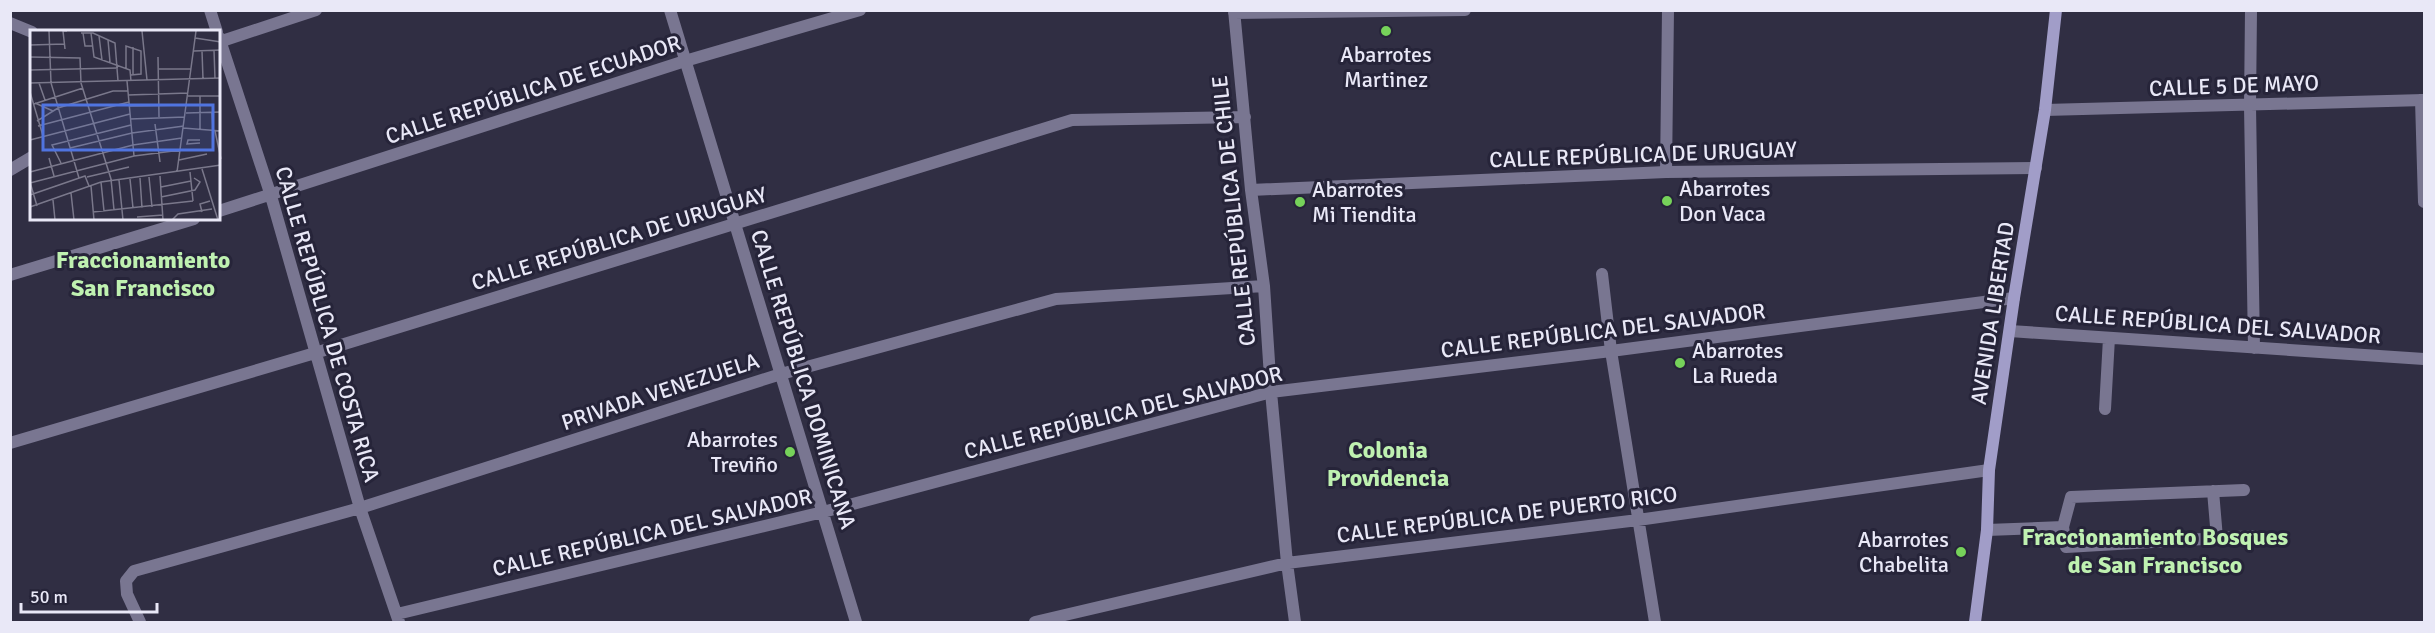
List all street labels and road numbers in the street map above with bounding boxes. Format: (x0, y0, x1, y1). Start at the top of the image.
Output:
street label: CALLE REPÚBLICA DE ECUADOR (382, 29, 684, 150)
street label: CALLE 5 DE MAYO (2149, 69, 2319, 102)
street label: CALLE REPÚBLICA DE CHILE (1206, 74, 1261, 348)
street label: CALLE REPÚBLICA DE URUGUAY (1489, 136, 1797, 173)
street label: CALLE REPÚBLICA DE COSTA RICA (269, 163, 386, 486)
street label: CALLE REPÚBLICA DE URUGUAY (468, 181, 770, 296)
street label: AVENIDA LIBERTAD (1965, 220, 2020, 406)
street label: CALLE REPÚBLICA DOMINICANA (745, 226, 862, 533)
street label: CALLE REPÚBLICA DEL SALVADOR (1439, 297, 1767, 364)
street label: CALLE REPÚBLICA DEL SALVADOR (2054, 300, 2382, 349)
street label: PRIVADA VENEZUELA (558, 347, 763, 436)
street label: CALLE REPÚBLICA DEL SALVADOR (961, 360, 1285, 465)
street label: CALLE REPÚBLICA DE PUERTO RICO (1335, 480, 1679, 549)
street label: CALLE REPÚBLICA DEL SALVADOR (490, 483, 814, 582)

